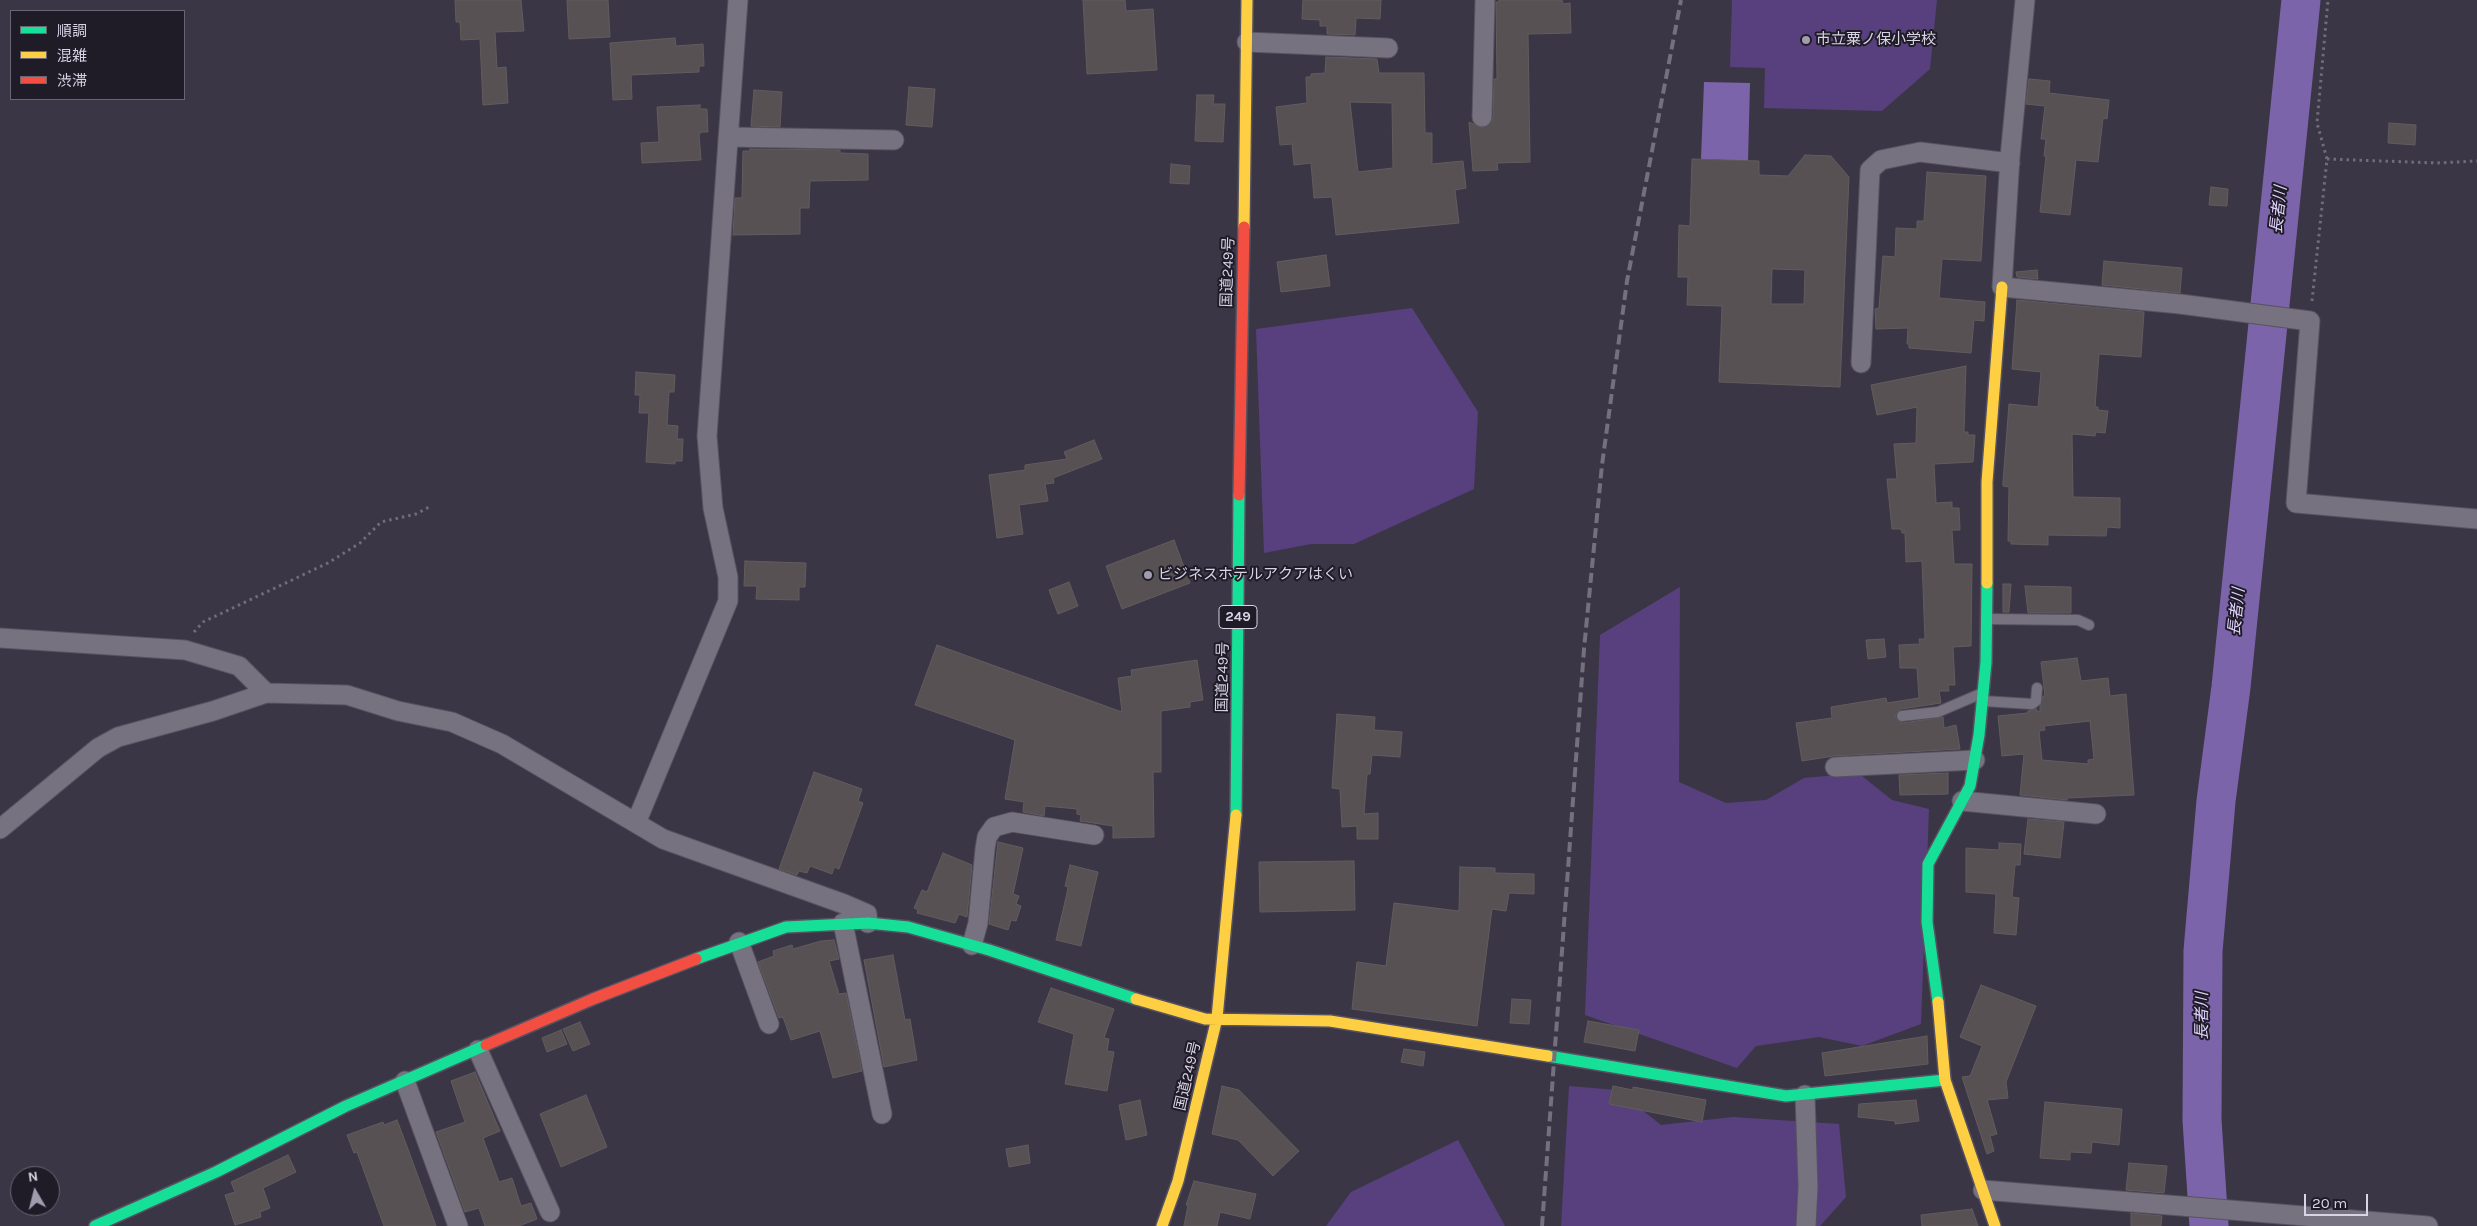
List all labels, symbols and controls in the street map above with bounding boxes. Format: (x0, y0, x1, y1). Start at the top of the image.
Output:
legend (10, 10, 185, 100)
text: 順調 (57, 22, 87, 40)
place label: 市立粟ノ保小学校 (1816, 31, 1936, 49)
marker: 市立粟ノ保小学校 (1800, 34, 1812, 46)
text: 混雑 (57, 47, 87, 65)
text: 渋滞 (57, 72, 87, 90)
water label: 長者川 (2267, 185, 2291, 235)
street label: 国道249号 (1218, 236, 1238, 308)
place label: ビジネスホテルアクアはくい (1158, 566, 1353, 584)
marker: ビジネスホテルアクアはくい (1142, 569, 1154, 581)
water label: 長者川 (2225, 587, 2249, 637)
road number: 249 (1219, 606, 1257, 628)
street label: 国道249号 (1213, 641, 1233, 713)
water label: 長者川 (2192, 992, 2212, 1040)
street label: 国道249号 (1171, 1039, 1205, 1113)
north arrow (10, 1166, 60, 1216)
text: N (27, 1168, 39, 1186)
scale bar (2307, 1184, 2371, 1216)
text: 20 m (2312, 1194, 2347, 1212)

